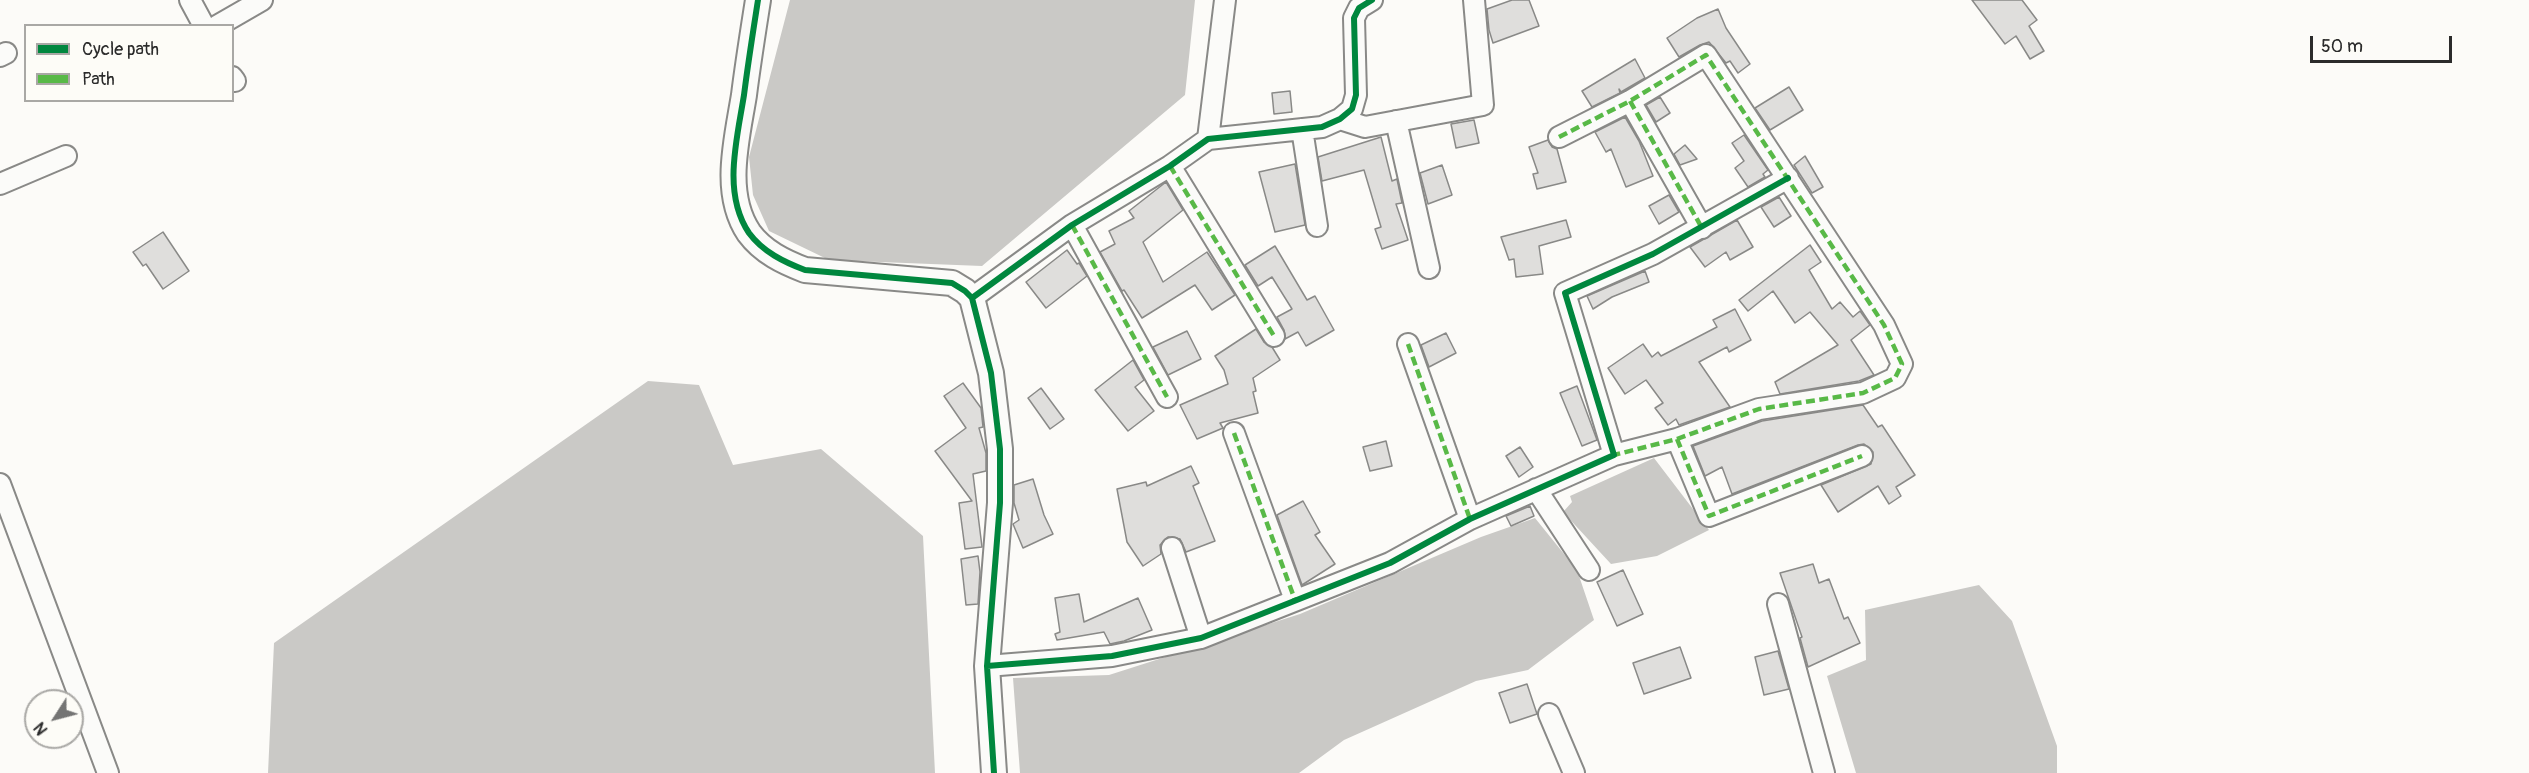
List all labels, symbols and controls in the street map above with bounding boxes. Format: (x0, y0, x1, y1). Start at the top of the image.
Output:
legend (24, 24, 234, 102)
scale bar (2313, 24, 2456, 62)
text: 50 m (2321, 35, 2363, 58)
text: Cycle path (82, 38, 159, 61)
text: Path (82, 68, 115, 91)
north arrow (24, 689, 84, 749)
text: N (30, 718, 52, 739)

